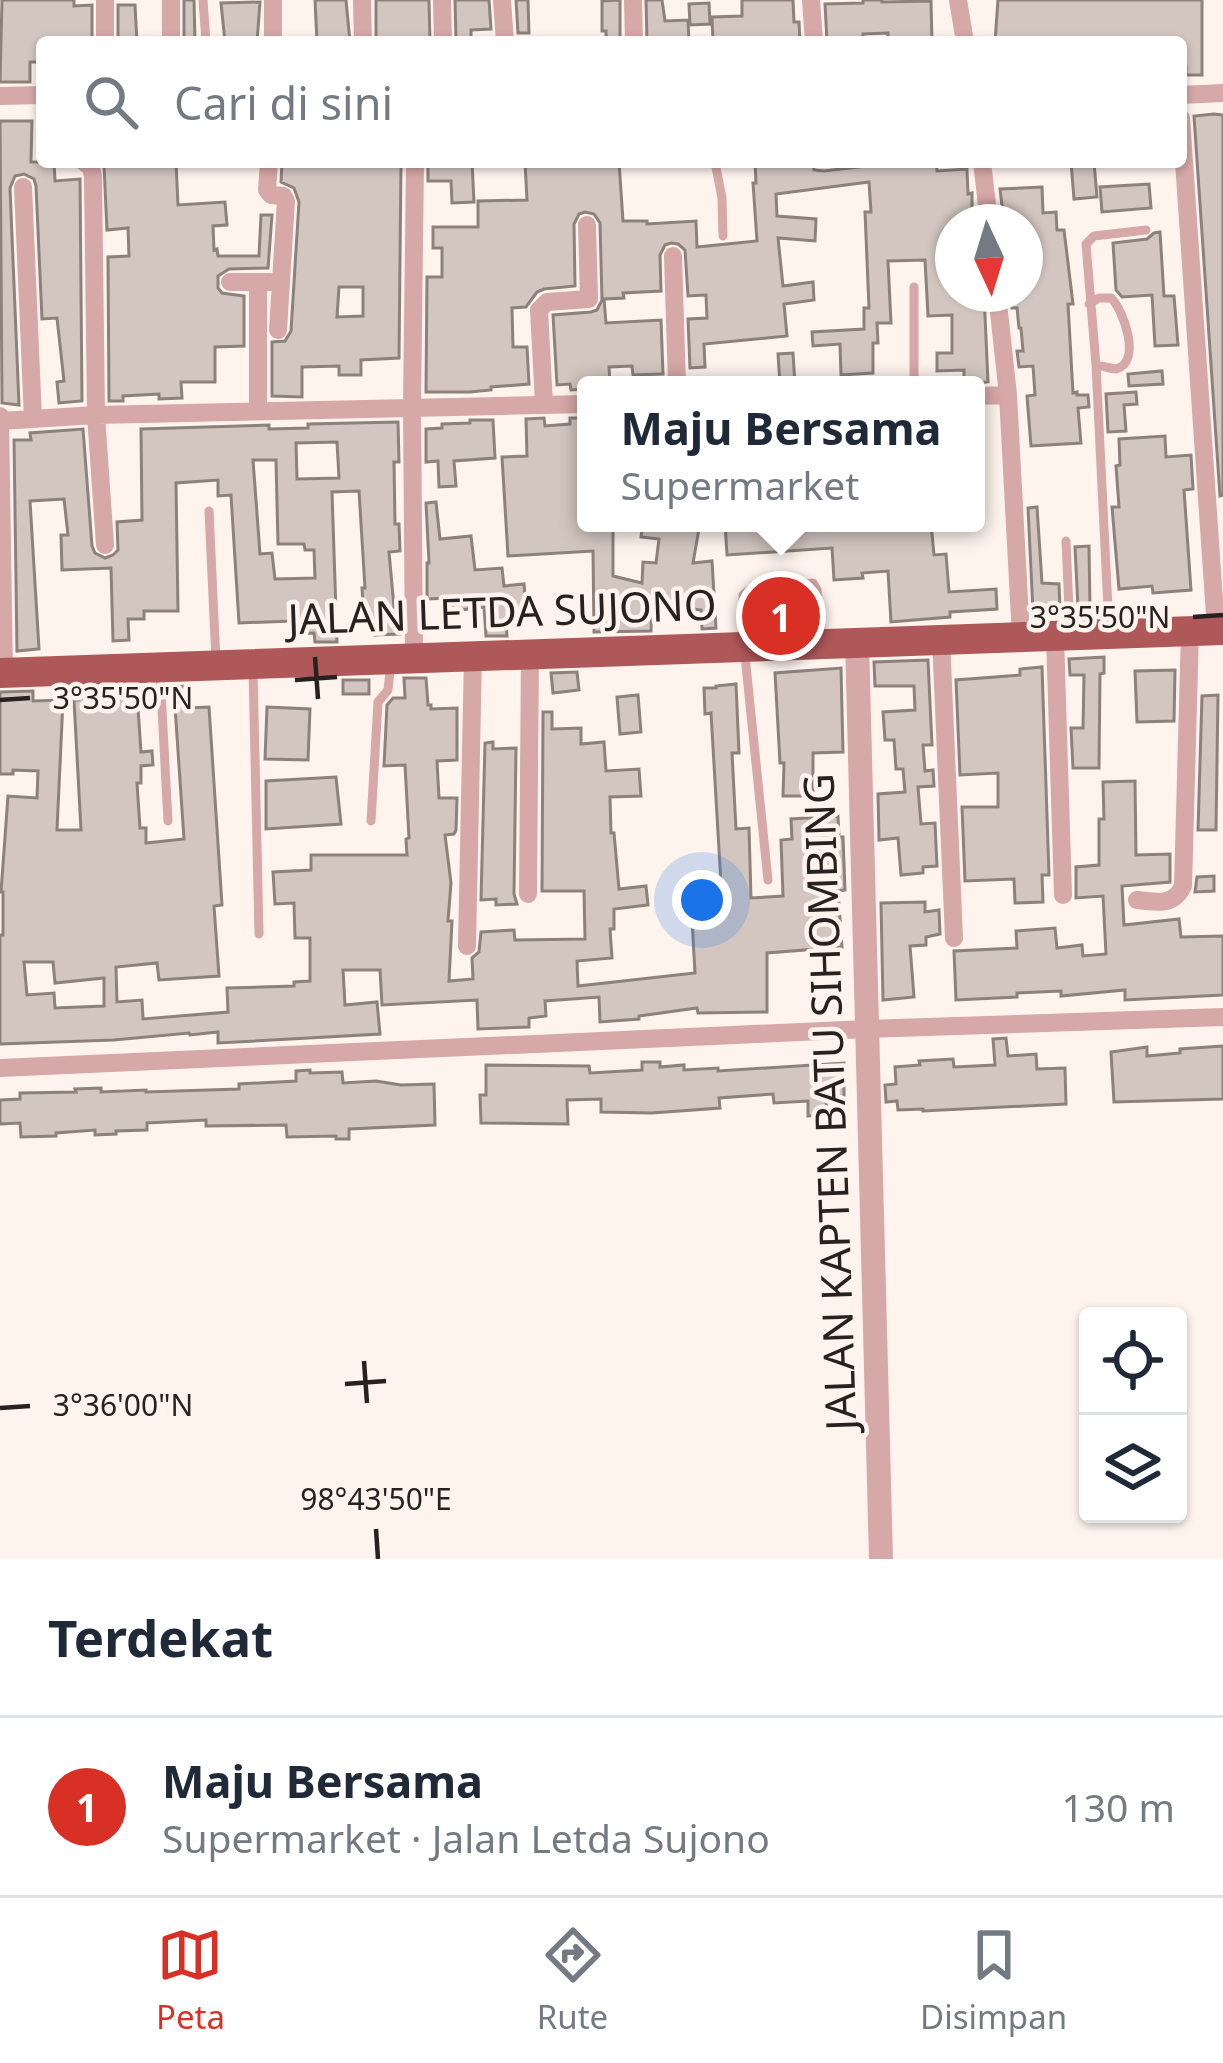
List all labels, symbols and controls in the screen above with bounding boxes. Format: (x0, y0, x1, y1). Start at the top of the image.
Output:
search box (36, 36, 1187, 168)
icon: search (78, 69, 144, 135)
text: Cari di sini (174, 72, 393, 133)
north arrow (935, 204, 1043, 312)
popup (577, 376, 985, 532)
text: Maju Bersama (620, 397, 942, 458)
text: Supermarket (620, 458, 859, 511)
pin: 1 (742, 571, 820, 661)
street label: JALAN LETDA SUJONO (283, 575, 717, 647)
text: 3°35'50"N (1030, 596, 1170, 637)
text: 3°35'50"N (53, 677, 193, 718)
street label: JALAN KAPTEN BATU SIHOMBING (789, 773, 869, 1436)
your location (672, 870, 732, 930)
map controls (1079, 1307, 1187, 1523)
button: locate (1079, 1307, 1187, 1415)
text: 3°36'00"N (53, 1384, 193, 1425)
button: layers (1079, 1415, 1187, 1523)
text: 98°43'50"E (300, 1478, 452, 1519)
text: Terdekat (48, 1602, 273, 1672)
text: Maju Bersama (162, 1750, 483, 1811)
text: 1 (76, 1780, 98, 1833)
text: 130 m (1061, 1780, 1175, 1833)
text: Supermarket · Jalan Letda Sujono (162, 1811, 770, 1864)
tab: Peta (156, 1922, 225, 2039)
tab: Rute (537, 1922, 608, 2039)
tab: Disimpan (920, 1922, 1067, 2039)

